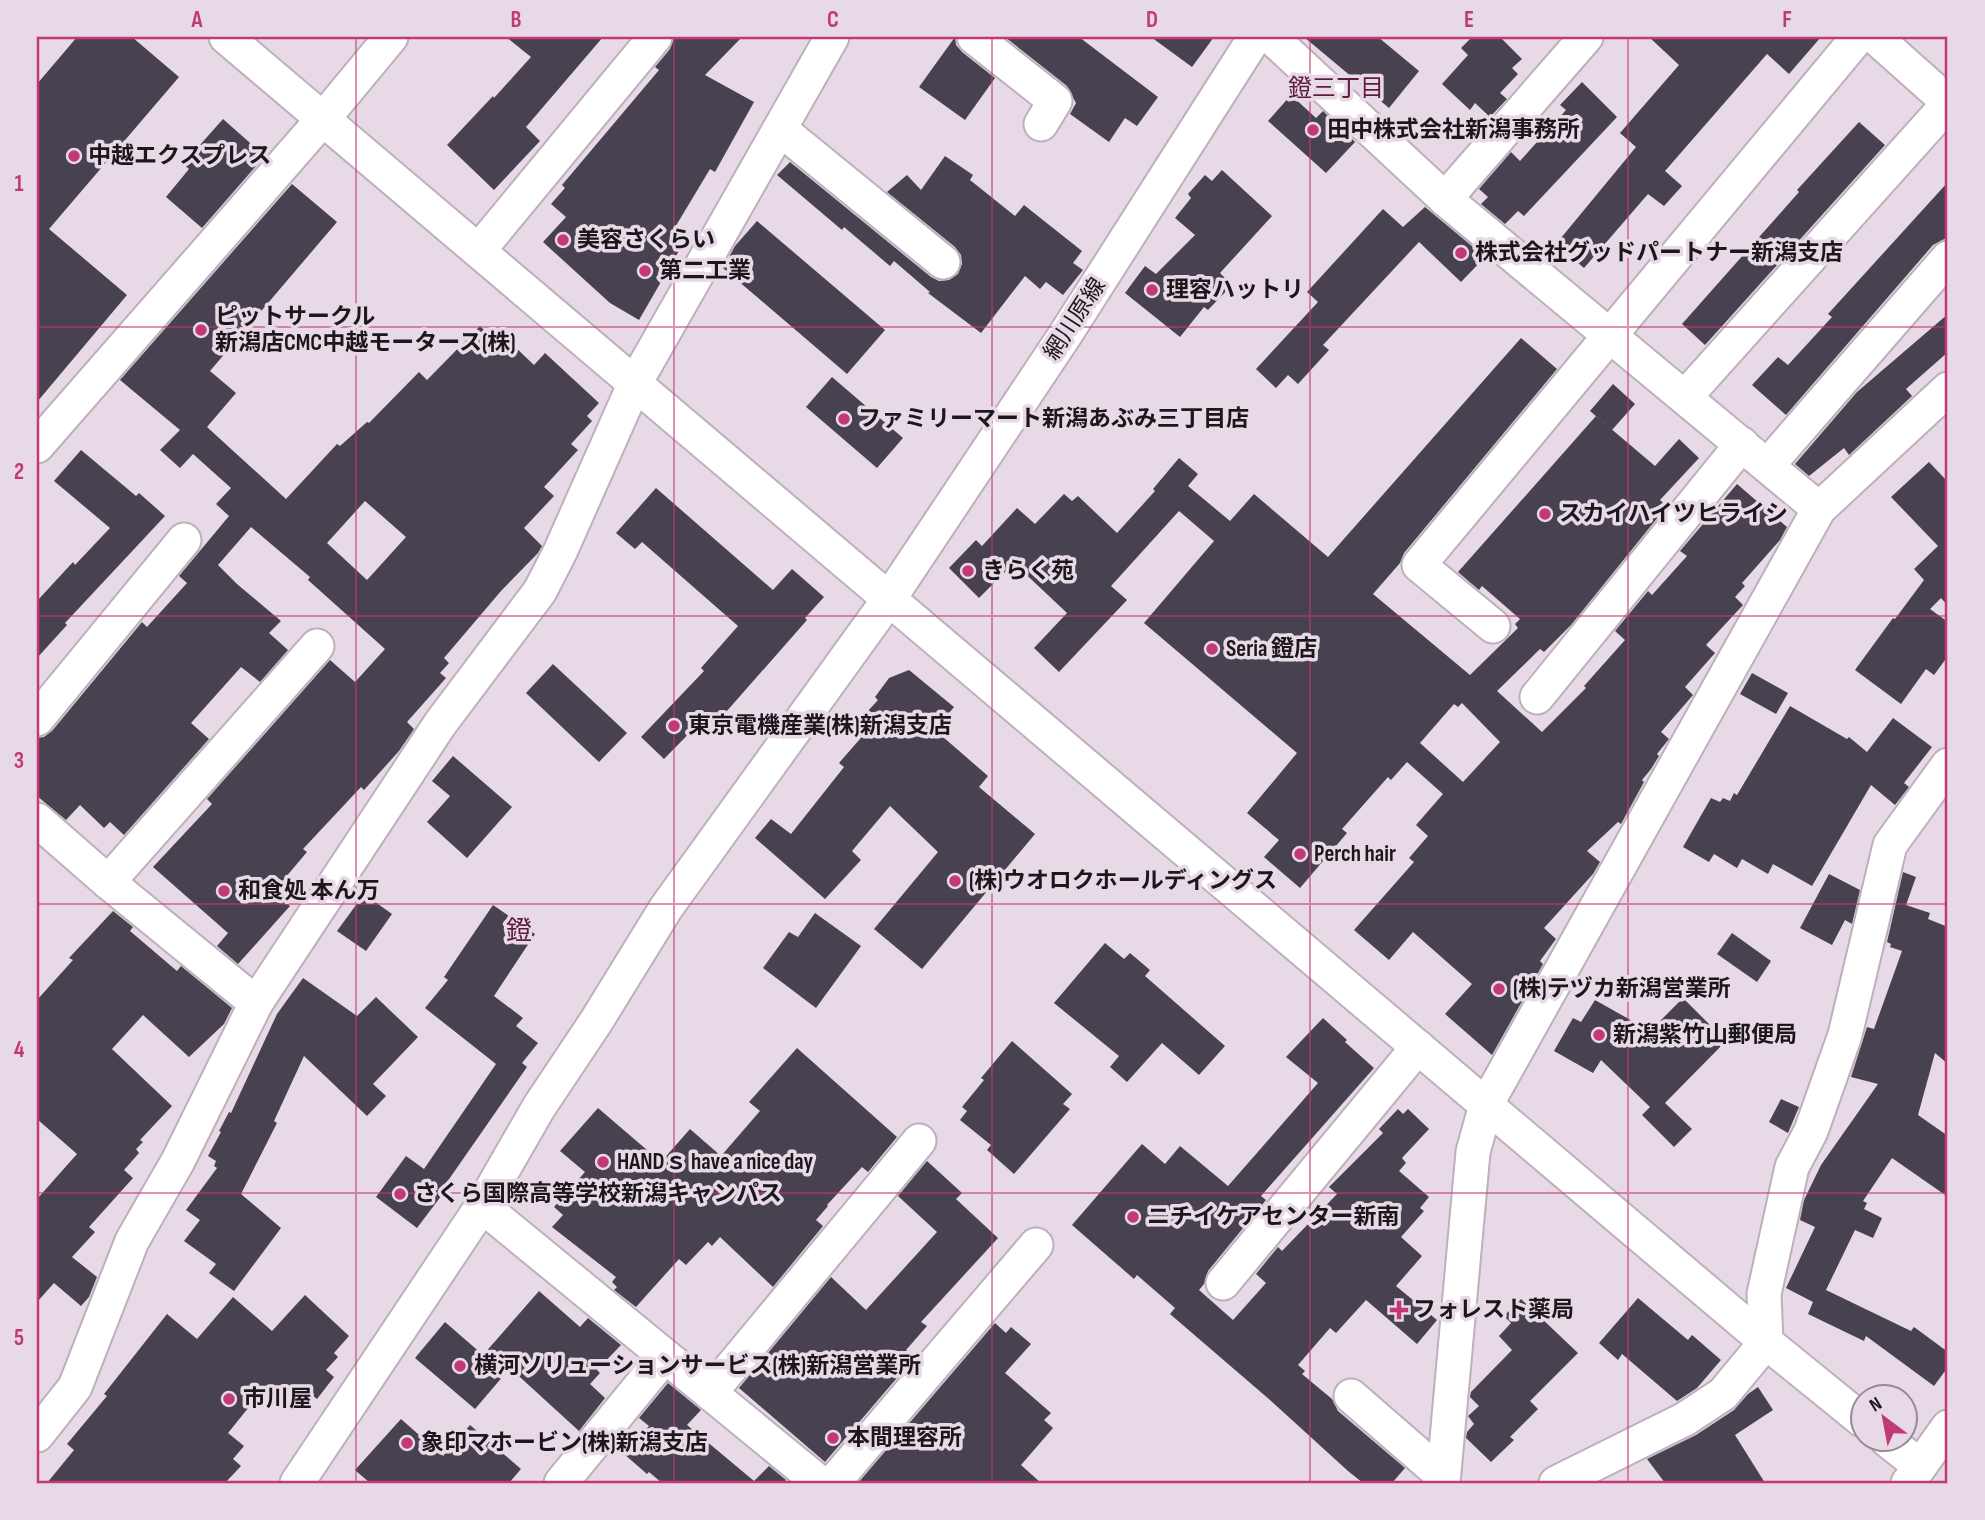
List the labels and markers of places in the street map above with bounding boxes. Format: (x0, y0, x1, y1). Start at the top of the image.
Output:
place label: 田中株式会社新潟事務所 (1327, 116, 1580, 144)
marker: 田中株式会社新潟事務所 (1305, 122, 1321, 138)
place label: 中越エクスプレス (88, 142, 271, 170)
marker: 中越エクスプレス (66, 148, 82, 164)
place label: 美容さくらい (577, 226, 715, 254)
marker: 美容さくらい (555, 232, 571, 248)
place label: 株式会社グッドパートナー新潟支店 (1475, 239, 1843, 267)
marker: 株式会社グッドパートナー新潟支店 (1453, 245, 1469, 261)
place label: 第二工業 (659, 257, 751, 285)
marker: 第二工業 (637, 263, 653, 279)
place label: 理容ハットリ (1166, 276, 1304, 304)
marker: 理容ハットリ (1144, 282, 1160, 298)
place label: ピットサークル 新潟店CMC中越モータース(株) (215, 303, 516, 357)
marker: ピットサークル 新潟店CMC中越モータース(株) (193, 322, 209, 338)
place label: ファミリーマート新潟あぶみ三丁目店 (858, 405, 1249, 433)
marker: ファミリーマート新潟あぶみ三丁目店 (836, 411, 852, 427)
place label: スカイハイツヒライシ (1559, 500, 1788, 528)
marker: スカイハイツヒライシ (1537, 506, 1553, 522)
place label: きらく苑 (982, 557, 1074, 585)
marker: きらく苑 (960, 563, 976, 579)
place label: Seria 鐙店 (1226, 635, 1317, 663)
marker: Seria 鐙店 (1204, 641, 1220, 657)
place label: 東京電機産業(株)新潟支店 (688, 712, 952, 740)
marker: 東京電機産業(株)新潟支店 (666, 718, 682, 734)
place label: Perch hair (1314, 840, 1396, 868)
marker: Perch hair (1292, 846, 1308, 862)
place label: (株)ウオロクホールディングス (969, 867, 1277, 895)
marker: (株)ウオロクホールディングス (947, 873, 963, 889)
place label: 和食処 本ん万 (238, 877, 380, 905)
marker: 和食処 本ん万 (216, 883, 232, 899)
place label: (株)テヅカ新潟営業所 (1513, 975, 1731, 1003)
marker: (株)テヅカ新潟営業所 (1491, 981, 1507, 997)
place label: 新潟紫竹山郵便局 (1613, 1021, 1797, 1049)
marker: 新潟紫竹山郵便局 (1591, 1027, 1607, 1043)
place label: HANDｓ have a nice day (617, 1148, 814, 1176)
marker: HANDｓ have a nice day (595, 1154, 611, 1170)
place label: さくら国際高等学校新潟キャンパス (414, 1180, 782, 1208)
marker: さくら国際高等学校新潟キャンパス (392, 1186, 408, 1202)
place label: ニチイケアセンター新南 (1147, 1203, 1400, 1231)
marker: ニチイケアセンター新南 (1125, 1209, 1141, 1225)
place label: フォレスト薬局 (1413, 1296, 1574, 1324)
marker: フォレスト薬局 (1391, 1302, 1407, 1318)
place label: 横河ソリューションサービス(株)新潟営業所 (474, 1352, 921, 1380)
marker: 横河ソリューションサービス(株)新潟営業所 (452, 1358, 468, 1374)
place label: 市川屋 (243, 1385, 312, 1413)
marker: 市川屋 (221, 1391, 237, 1407)
place label: 本間理容所 (847, 1424, 962, 1452)
place label: 象印マホービン(株)新潟支店 (421, 1429, 708, 1457)
marker: 本間理容所 (825, 1430, 841, 1446)
marker: 象印マホービン(株)新潟支店 (399, 1435, 415, 1451)

